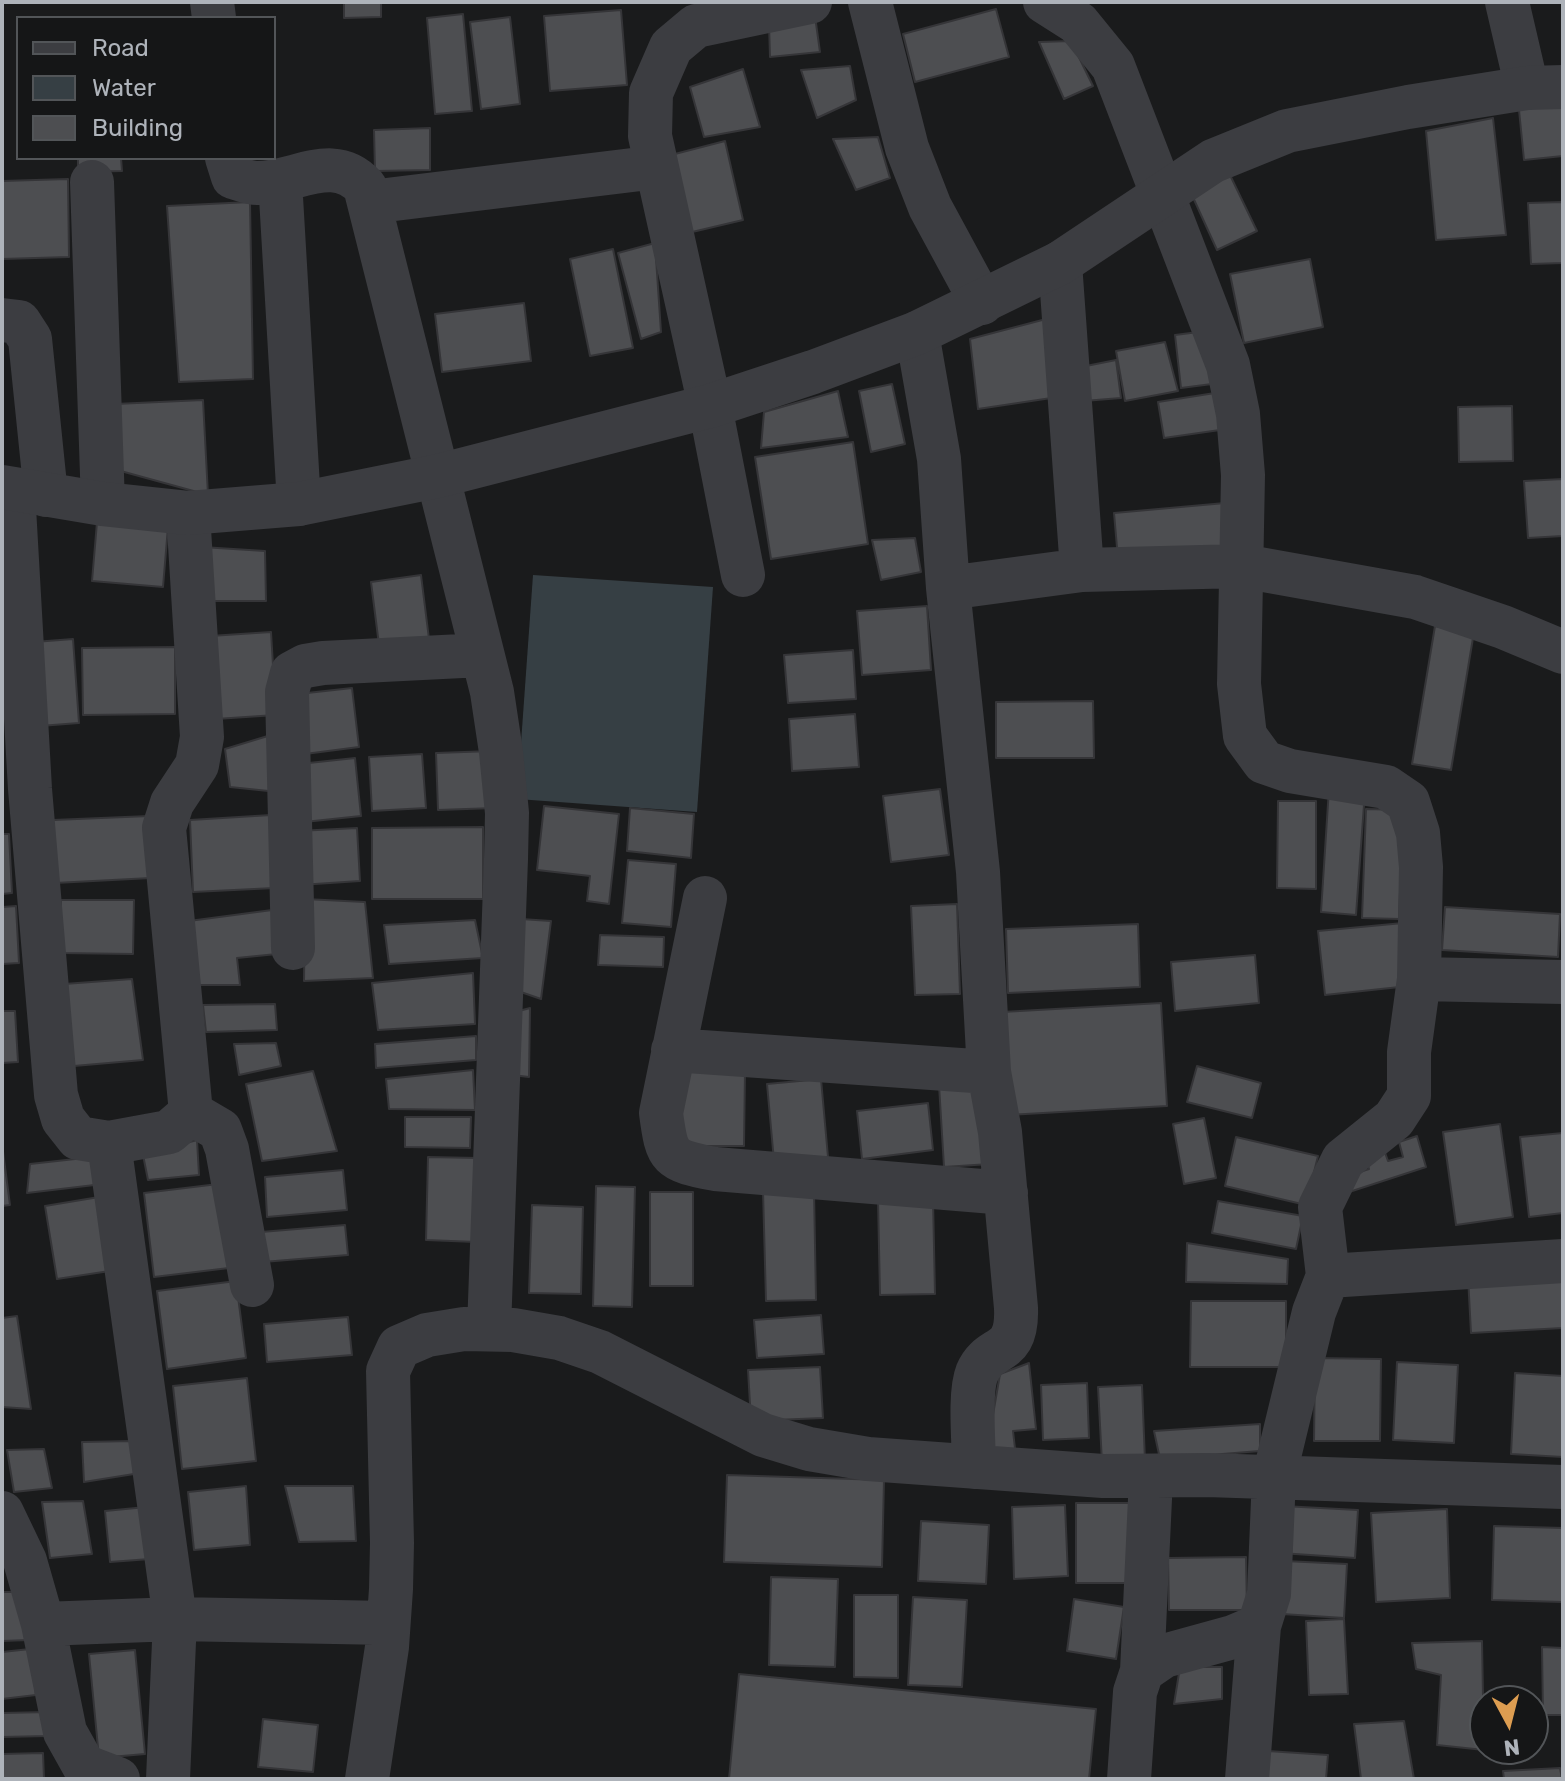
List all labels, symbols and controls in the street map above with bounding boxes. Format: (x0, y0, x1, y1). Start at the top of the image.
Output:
legend (16, 16, 276, 160)
text: Road (92, 34, 149, 62)
text: Water (92, 74, 156, 102)
text: Building (92, 114, 183, 142)
north arrow (1469, 1685, 1549, 1765)
text: N (1502, 1733, 1521, 1762)

